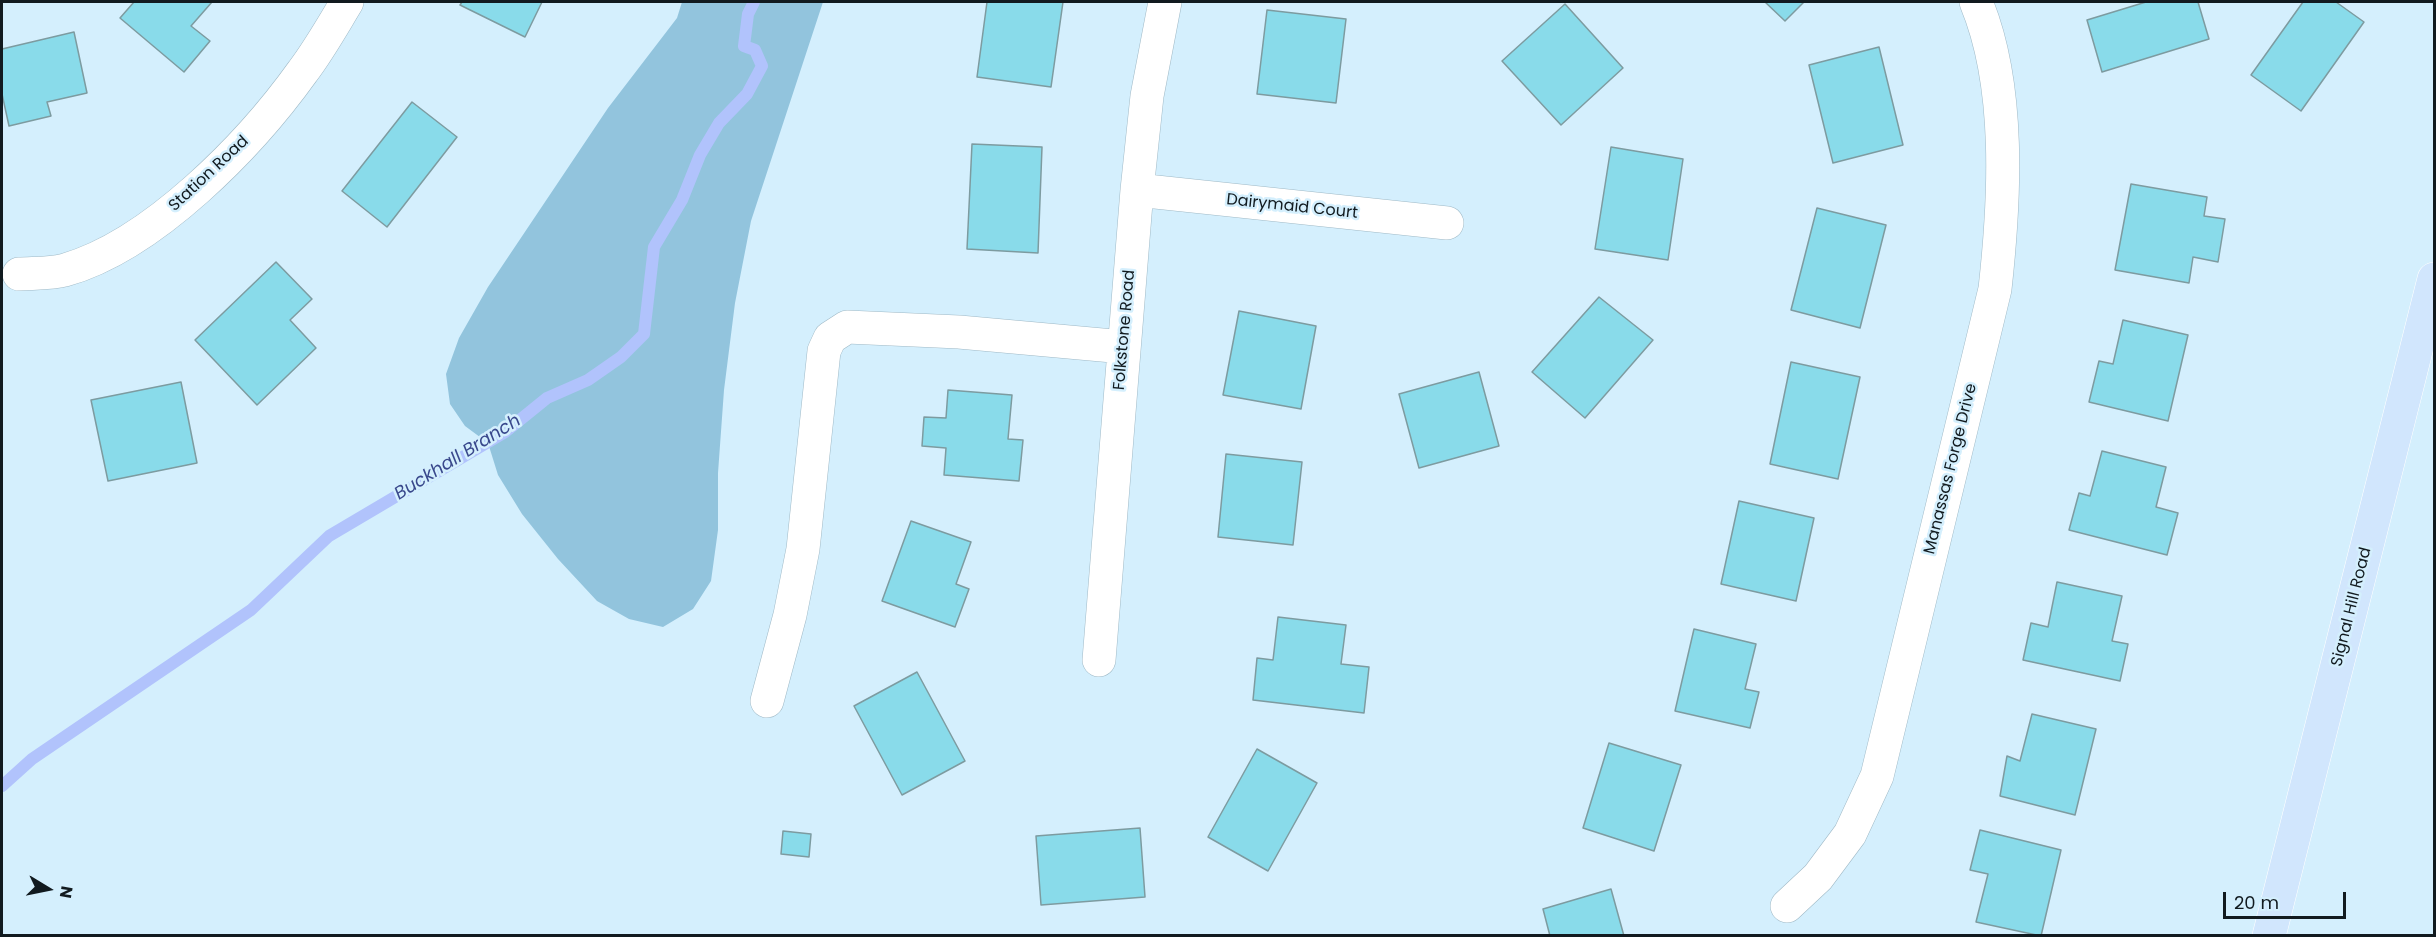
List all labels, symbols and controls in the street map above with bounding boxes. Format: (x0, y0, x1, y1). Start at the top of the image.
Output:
street label: Station Road (165, 132, 253, 216)
street label: Dairymaid Court (1225, 191, 1359, 223)
street label: Folkstone Road (1110, 269, 1140, 391)
street label: Manassas Forge Drive (1920, 382, 1982, 556)
water label: Buckhall Branch (391, 411, 525, 505)
street label: Signal Hill Road (2328, 545, 2376, 669)
north arrow (18, 859, 78, 919)
scale bar (2226, 880, 2349, 918)
text: N (54, 884, 79, 900)
text: 20 m (2234, 890, 2279, 915)

